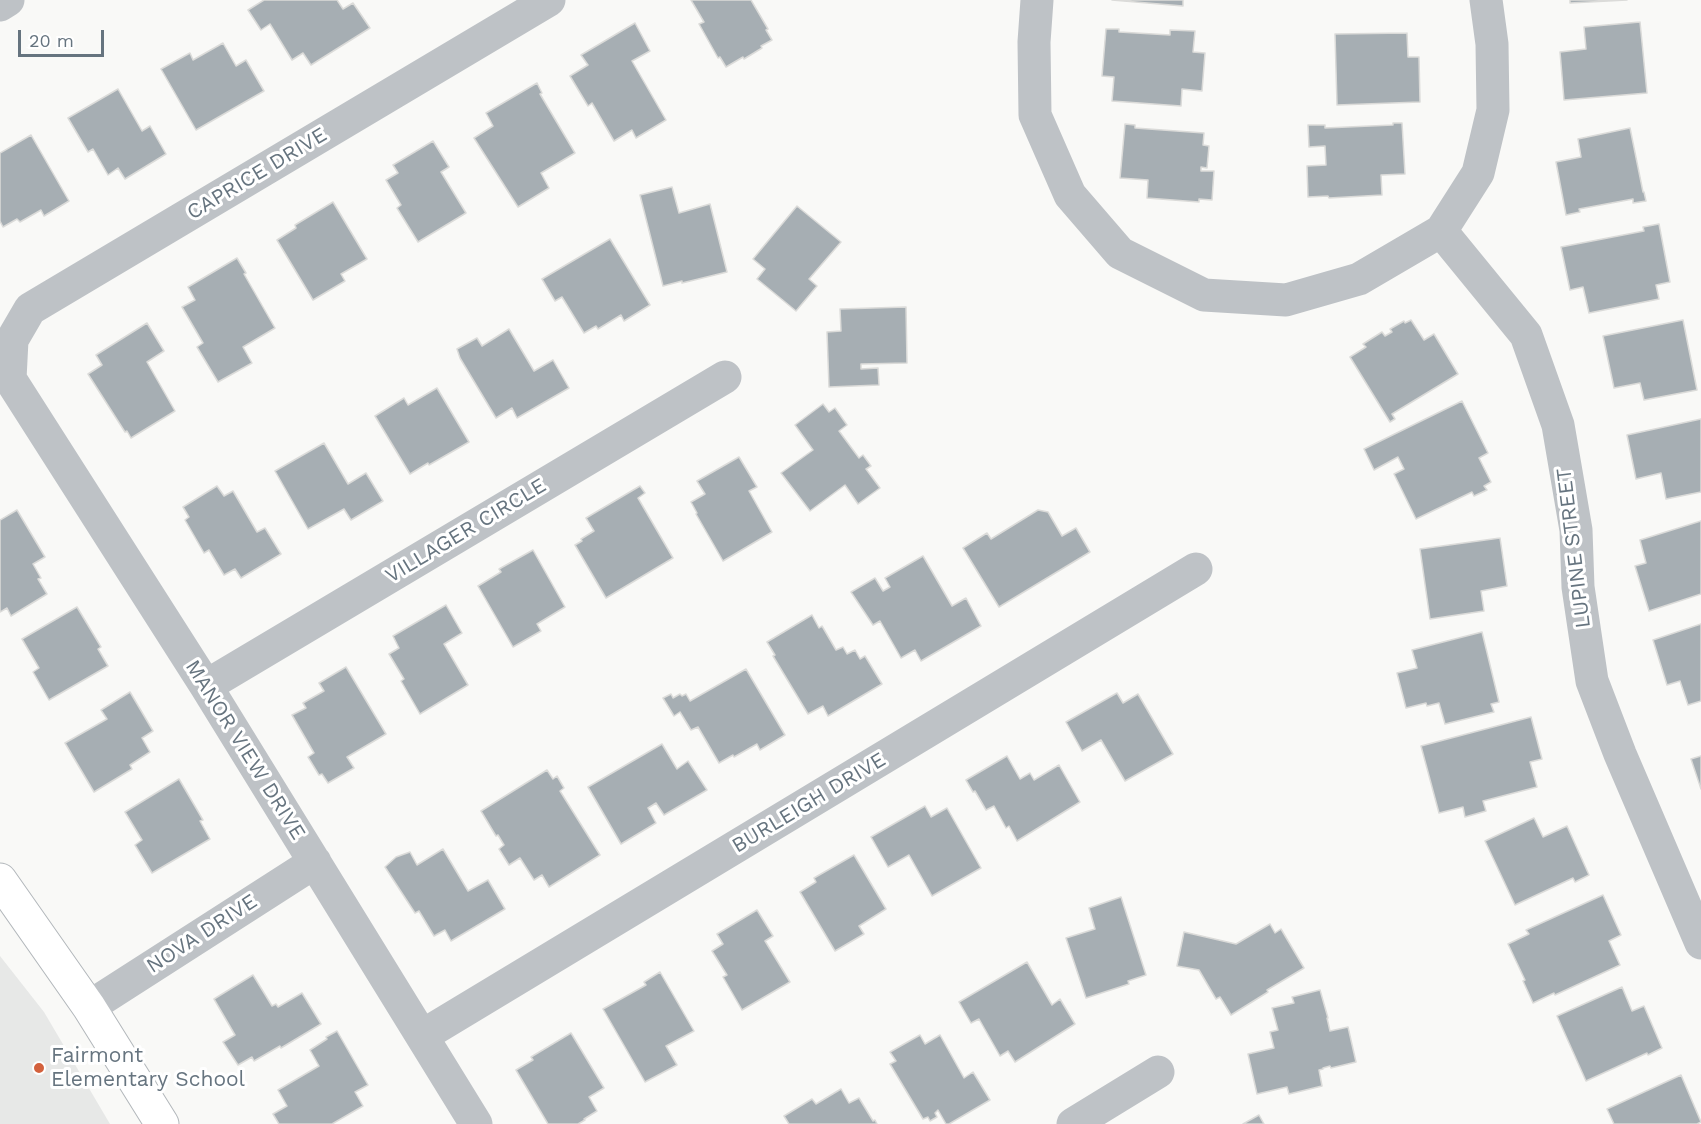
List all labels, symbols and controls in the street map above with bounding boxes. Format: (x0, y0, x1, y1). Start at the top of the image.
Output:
scale bar (21, 18, 106, 56)
text: 20 m (29, 30, 74, 51)
street label: CAPRICE DRIVE (183, 122, 331, 226)
street label: LUPINE STREET (1552, 467, 1596, 629)
street label: VILLAGER CIRCLE (381, 473, 551, 589)
street label: MANOR VIEW DRIVE (179, 656, 311, 844)
street label: BURLEIGH DRIVE (728, 747, 890, 859)
street label: NOVA DRIVE (142, 889, 262, 979)
place label: Fairmont Elementary School (51, 1043, 245, 1093)
marker: Fairmont Elementary School (32, 1061, 46, 1075)

